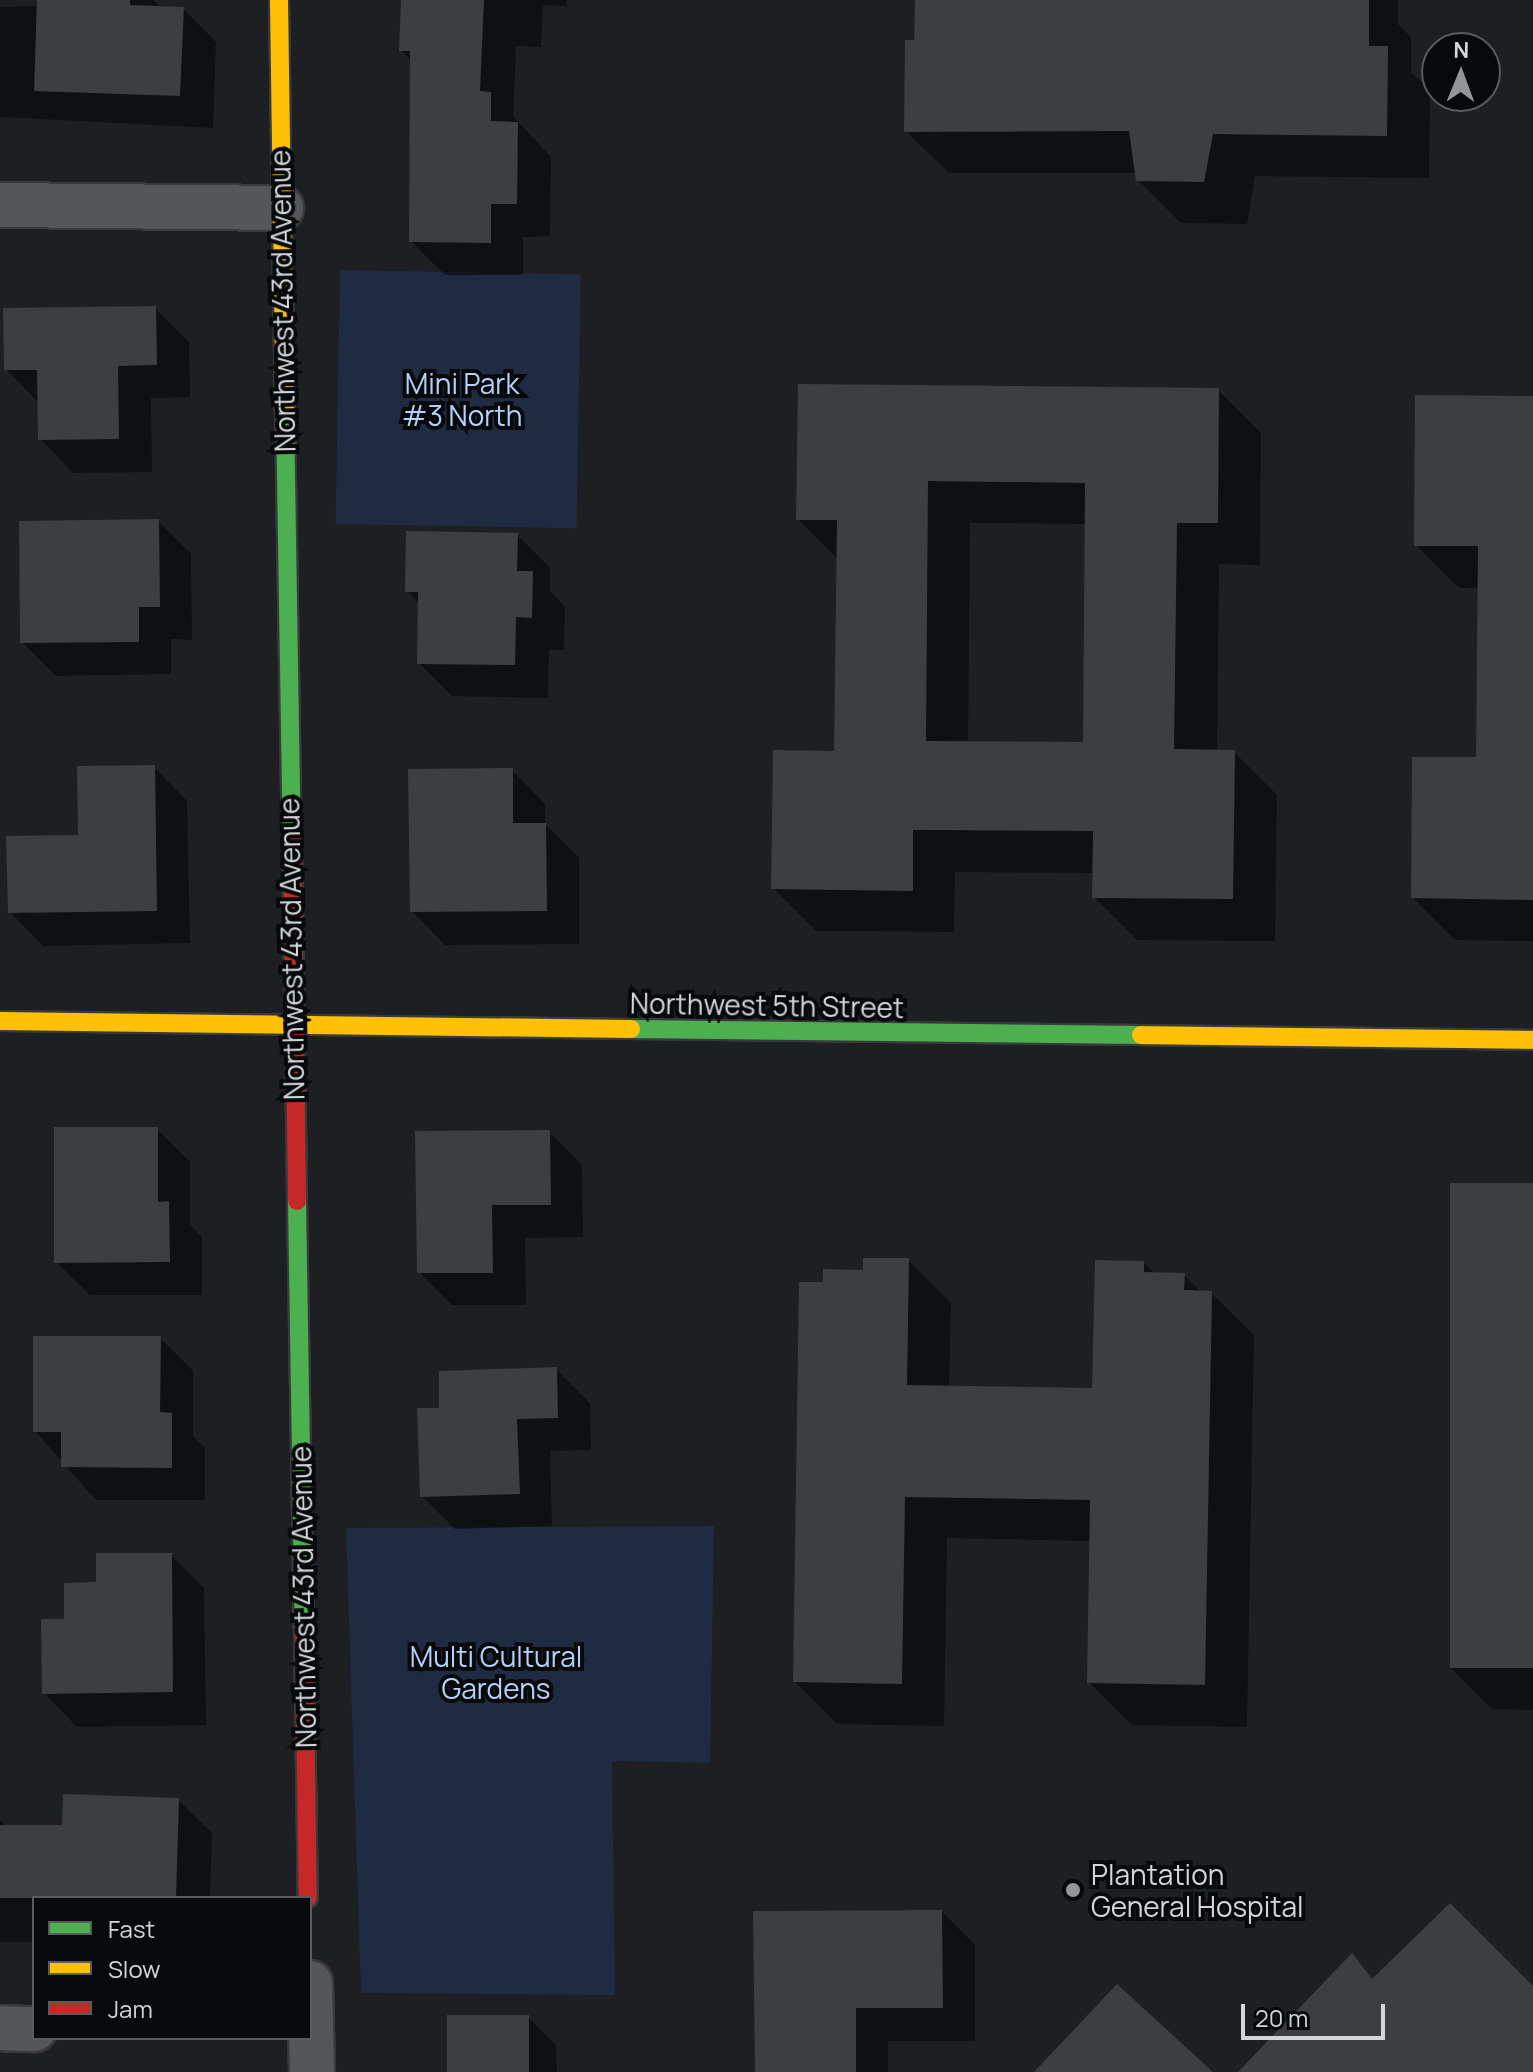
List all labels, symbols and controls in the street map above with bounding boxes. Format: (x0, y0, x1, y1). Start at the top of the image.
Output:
north arrow (1421, 32, 1501, 112)
text: N (1453, 35, 1470, 65)
street label: Northwest 43rd Avenue (263, 150, 301, 452)
park label: Mini Park #3 North (402, 366, 522, 432)
street label: Northwest 43rd Avenue (272, 798, 310, 1100)
street label: Northwest 5th Street (630, 986, 904, 1024)
street label: Northwest 43rd Avenue (284, 1446, 322, 1748)
park label: Multi Cultural Gardens (410, 1639, 582, 1705)
place label: Plantation General Hospital (1091, 1857, 1304, 1923)
marker: Plantation General Hospital (1062, 1879, 1084, 1901)
legend (32, 1896, 312, 2040)
text: Fast (108, 1912, 155, 1945)
text: Slow (108, 1952, 161, 1985)
scale bar (1245, 1988, 1389, 2038)
text: Jam (108, 1992, 153, 2025)
text: 20 m (1255, 2001, 1308, 2034)

